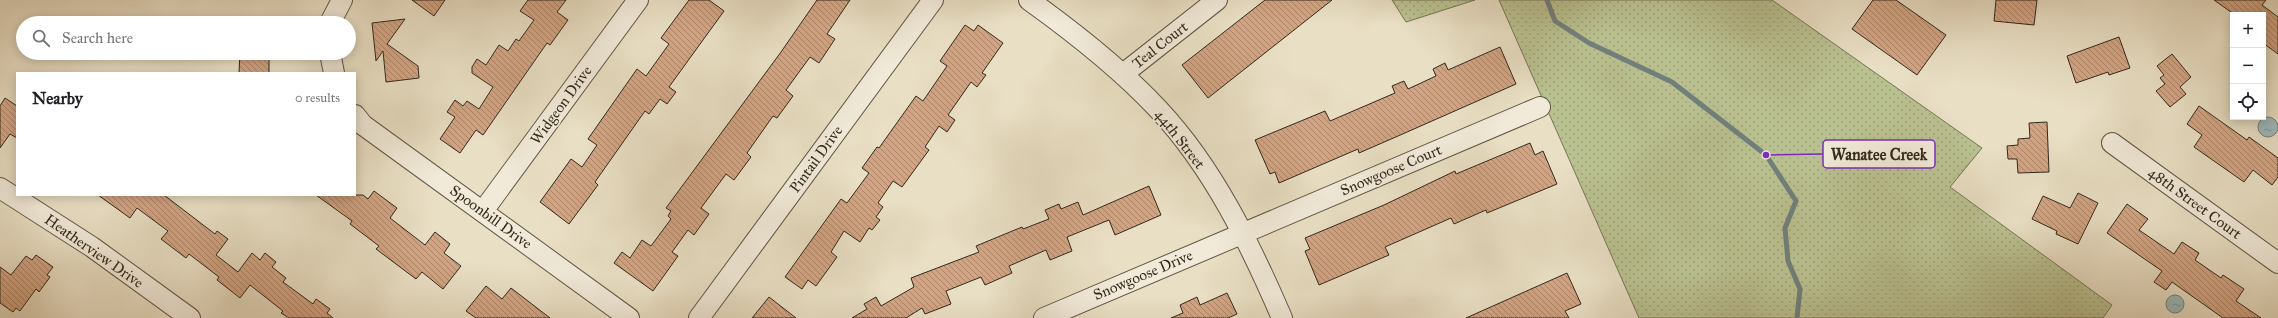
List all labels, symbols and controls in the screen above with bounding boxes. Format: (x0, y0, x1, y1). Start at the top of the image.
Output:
map controls (2230, 12, 2266, 120)
button: + (2230, 12, 2266, 48)
search box (16, 16, 356, 60)
street label: Teal Court (1129, 17, 1192, 72)
icon: search (30, 27, 52, 49)
text: Search here (62, 29, 133, 47)
button: − (2230, 48, 2266, 84)
street label: Widgeon Drive (526, 62, 596, 148)
button: locate (2230, 84, 2266, 120)
text: Nearby (32, 88, 83, 109)
text: 0 results (295, 90, 340, 106)
street label: 44th Street (1151, 106, 1209, 173)
street label: Pintail Drive (786, 122, 846, 196)
street label: Snowgoose Court (1338, 140, 1445, 199)
callout: Wanatee Creek (1823, 140, 1935, 168)
text: Wanatee Creek (1831, 145, 1928, 164)
street label: 48th Street Court (2145, 163, 2246, 243)
street label: Spoonbill Drive (446, 181, 536, 253)
street label: Heatherview Drive (41, 210, 147, 292)
street label: Snowgoose Drive (1091, 246, 1195, 304)

